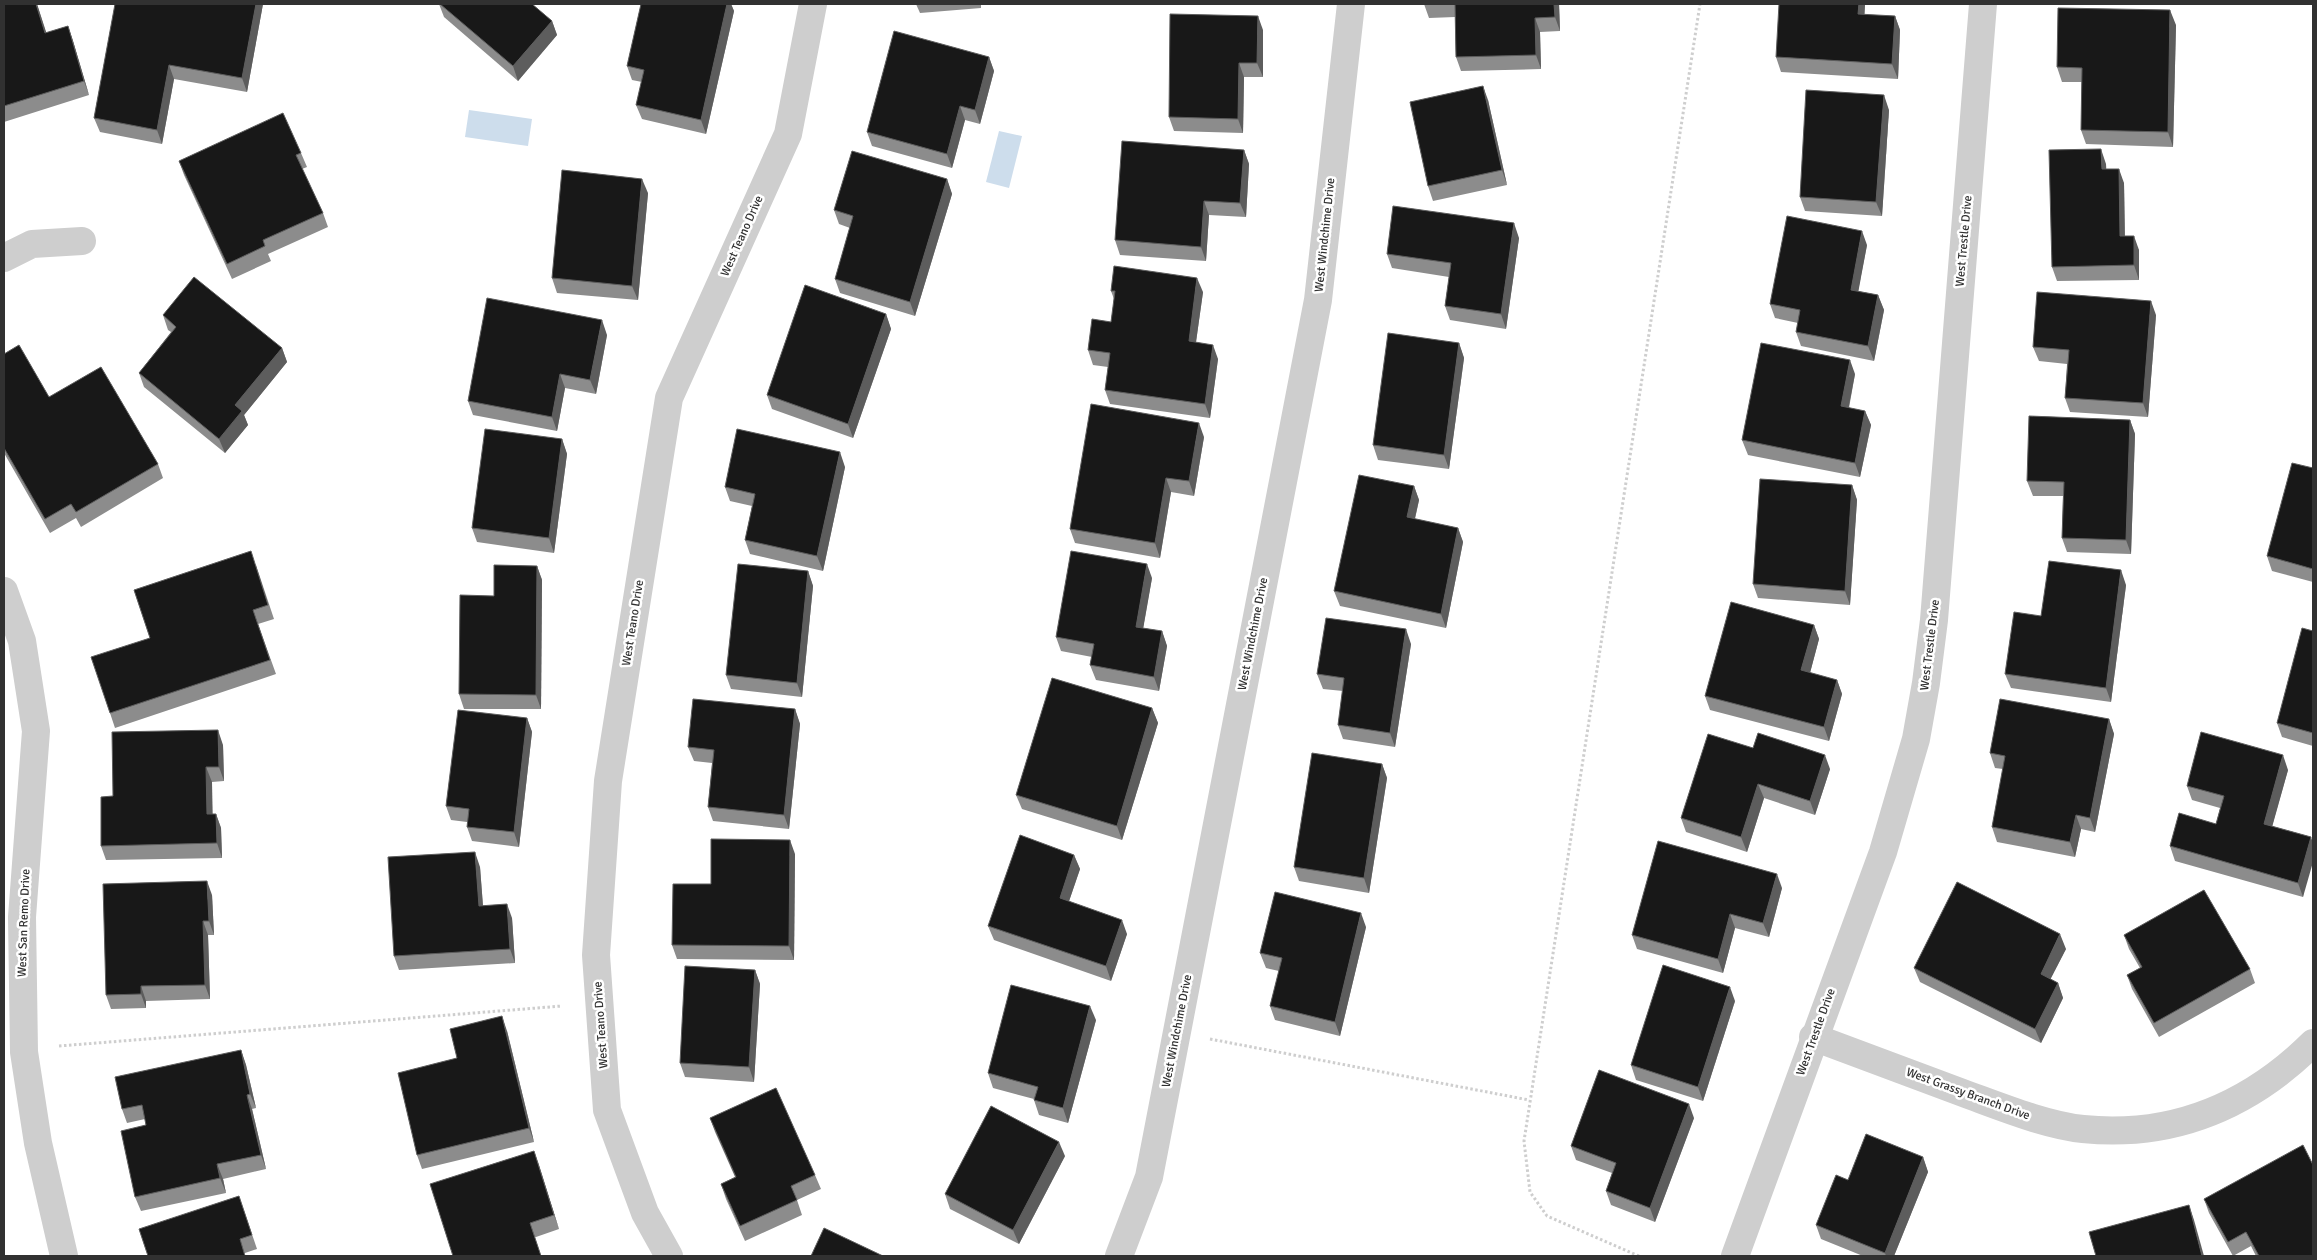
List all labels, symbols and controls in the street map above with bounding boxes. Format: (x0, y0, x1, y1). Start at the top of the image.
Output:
street label: West Windchime Drive (1312, 177, 1338, 293)
street label: West Teano Drive (717, 193, 767, 279)
street label: West Trestle Drive (1953, 195, 1975, 287)
street label: West Windchime Drive (1235, 576, 1271, 692)
street label: West Teano Drive (619, 579, 647, 667)
street label: West Trestle Drive (1917, 599, 1943, 691)
street label: West San Remo Drive (15, 869, 33, 977)
street label: West Windchime Drive (1159, 973, 1195, 1089)
street label: West Teano Drive (590, 981, 612, 1069)
street label: West Trestle Drive (1793, 986, 1839, 1078)
street label: West Grassy Branch Drive (1904, 1065, 2032, 1123)

